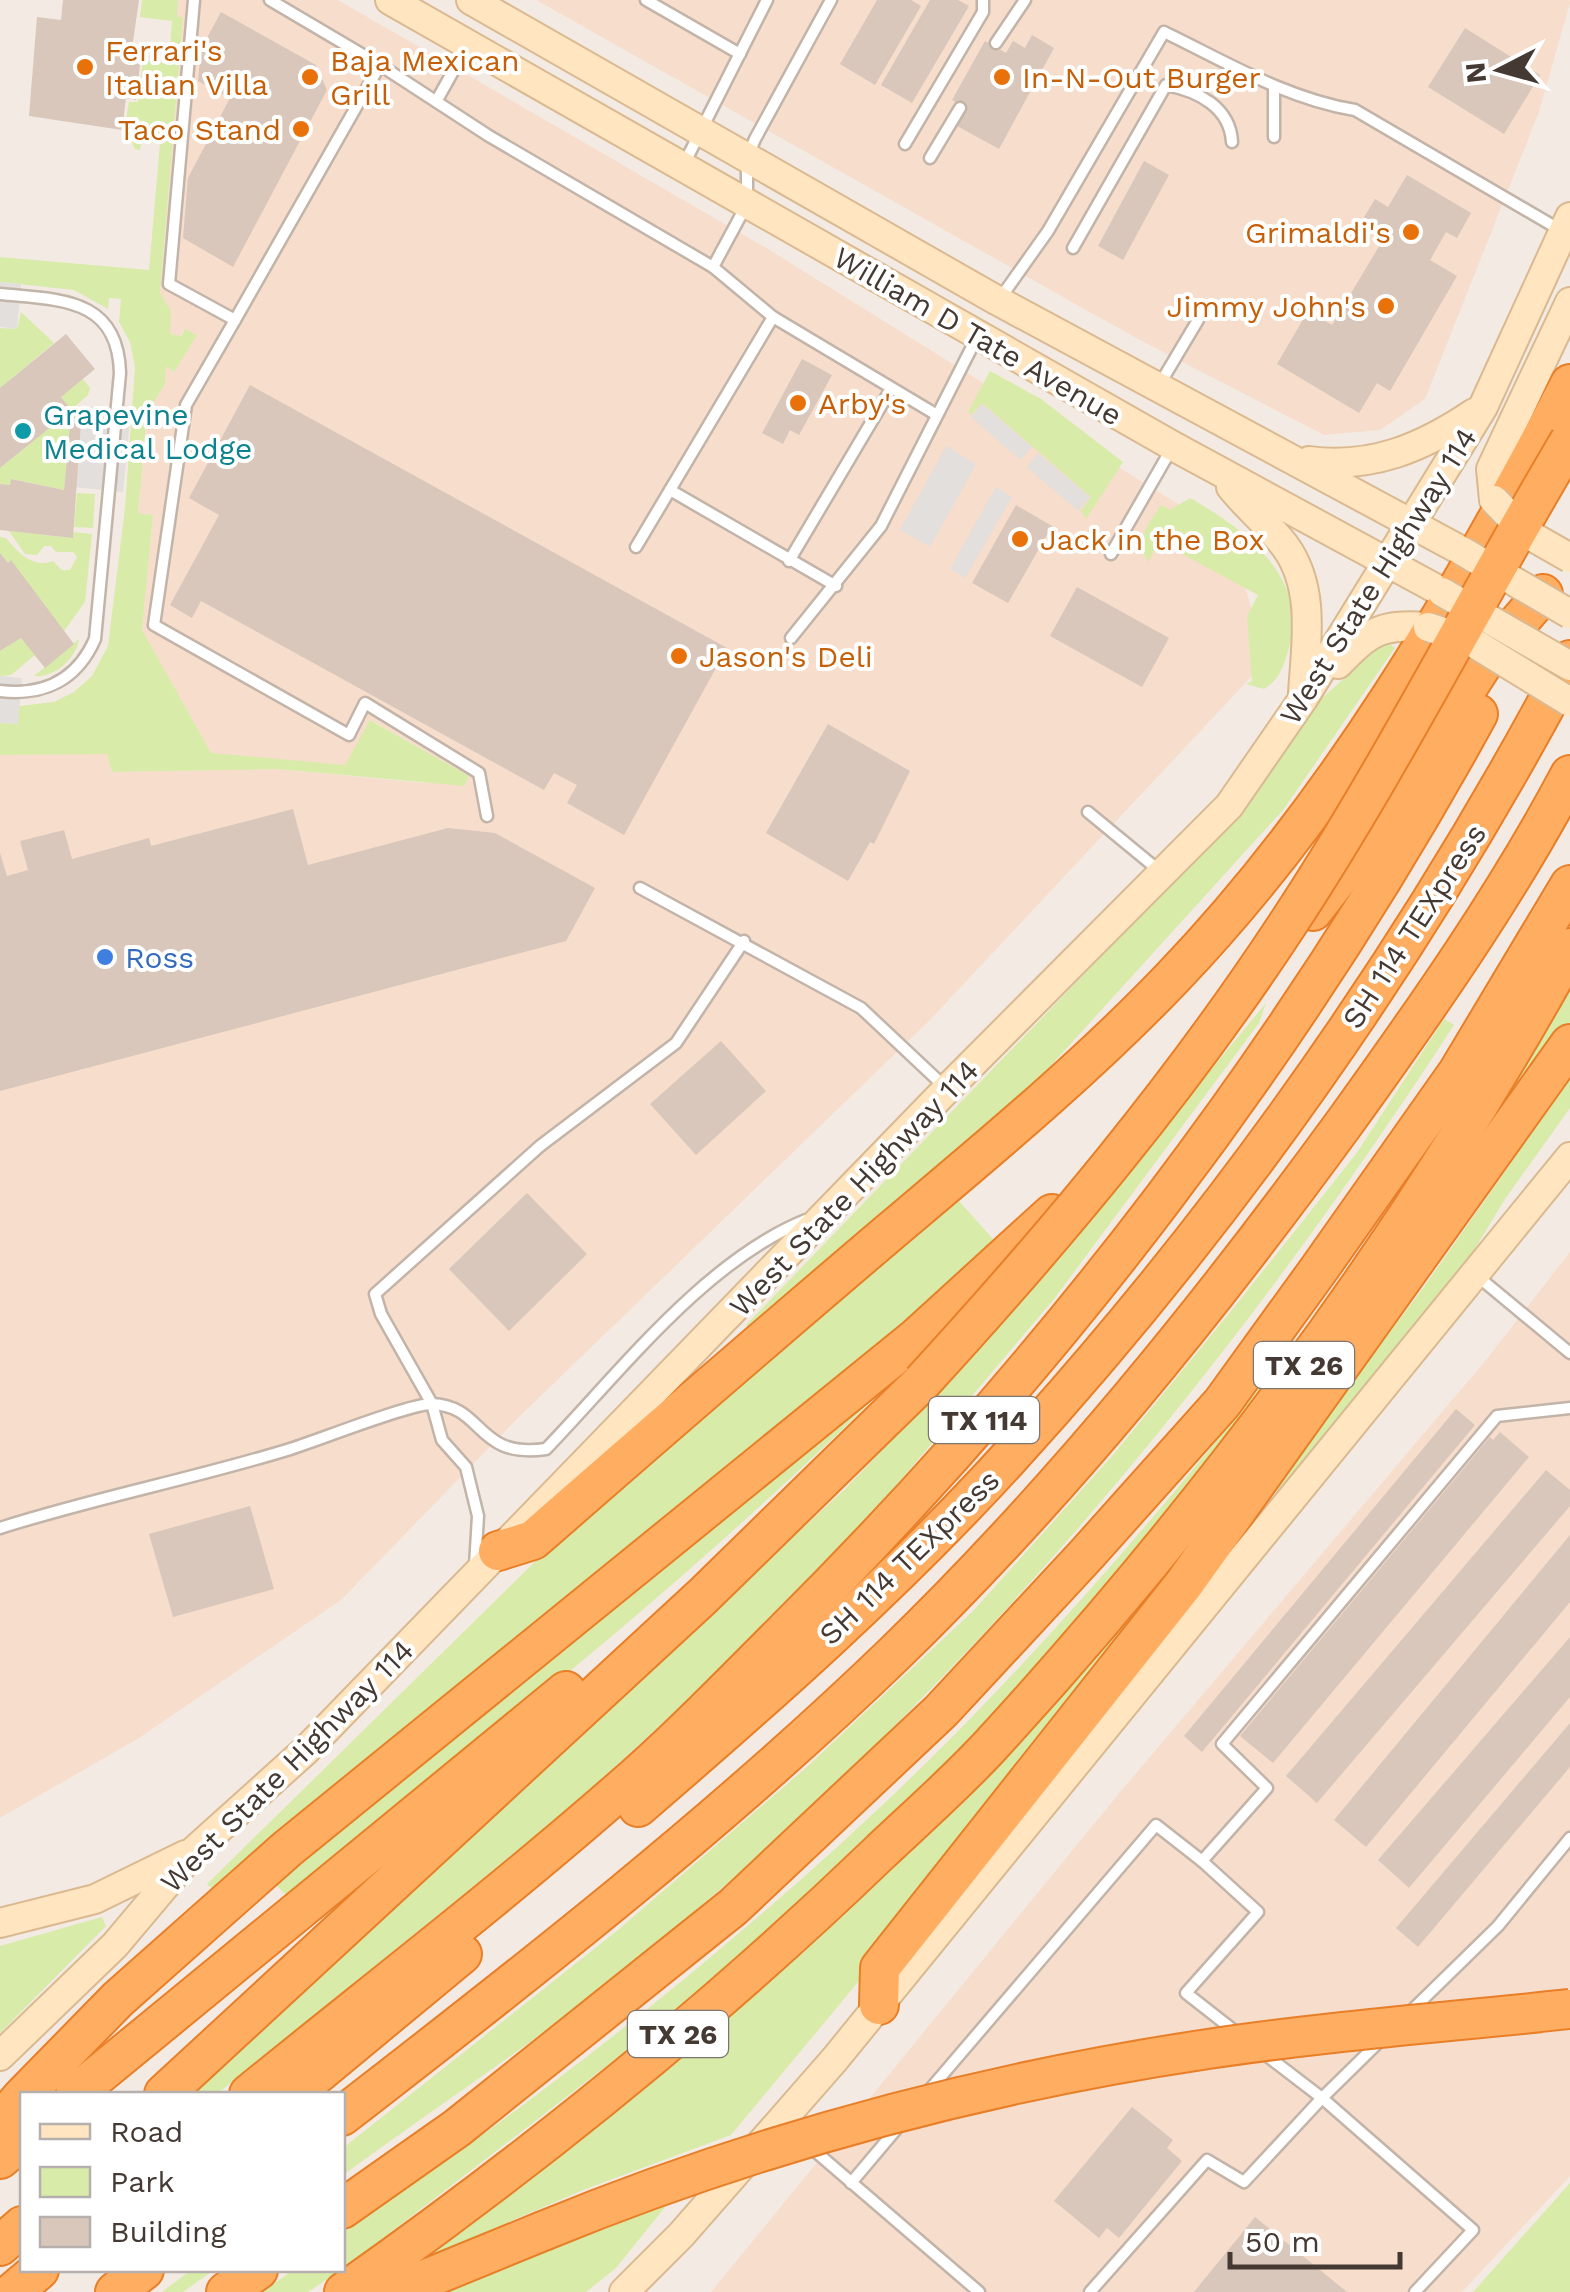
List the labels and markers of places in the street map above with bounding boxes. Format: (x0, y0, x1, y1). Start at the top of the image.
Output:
place label: Ferrari's Italian Villa (105, 33, 268, 102)
place label: Baja Mexican Grill (330, 43, 520, 112)
marker: Ferrari's Italian Villa (74, 56, 96, 78)
place label: In-N-Out Burger (1022, 60, 1261, 95)
marker: Baja Mexican Grill (299, 66, 321, 88)
marker: In-N-Out Burger (991, 66, 1013, 88)
place label: Taco Stand (118, 112, 281, 147)
marker: Taco Stand (290, 118, 312, 140)
place label: Grimaldi's (1245, 215, 1391, 250)
marker: Grimaldi's (1400, 221, 1422, 243)
place label: Jimmy John's (1167, 289, 1366, 324)
marker: Jimmy John's (1375, 295, 1397, 317)
place label: Arby's (818, 386, 906, 421)
marker: Arby's (787, 392, 809, 414)
place label: Grapevine Medical Lodge (43, 397, 252, 466)
marker: Grapevine Medical Lodge (12, 420, 34, 442)
place label: Jack in the Box (1040, 522, 1265, 557)
marker: Jack in the Box (1009, 528, 1031, 550)
place label: Jason's Deli (699, 639, 873, 674)
marker: Jason's Deli (668, 645, 690, 667)
place label: Ross (125, 940, 194, 975)
marker: Ross (94, 946, 116, 968)

